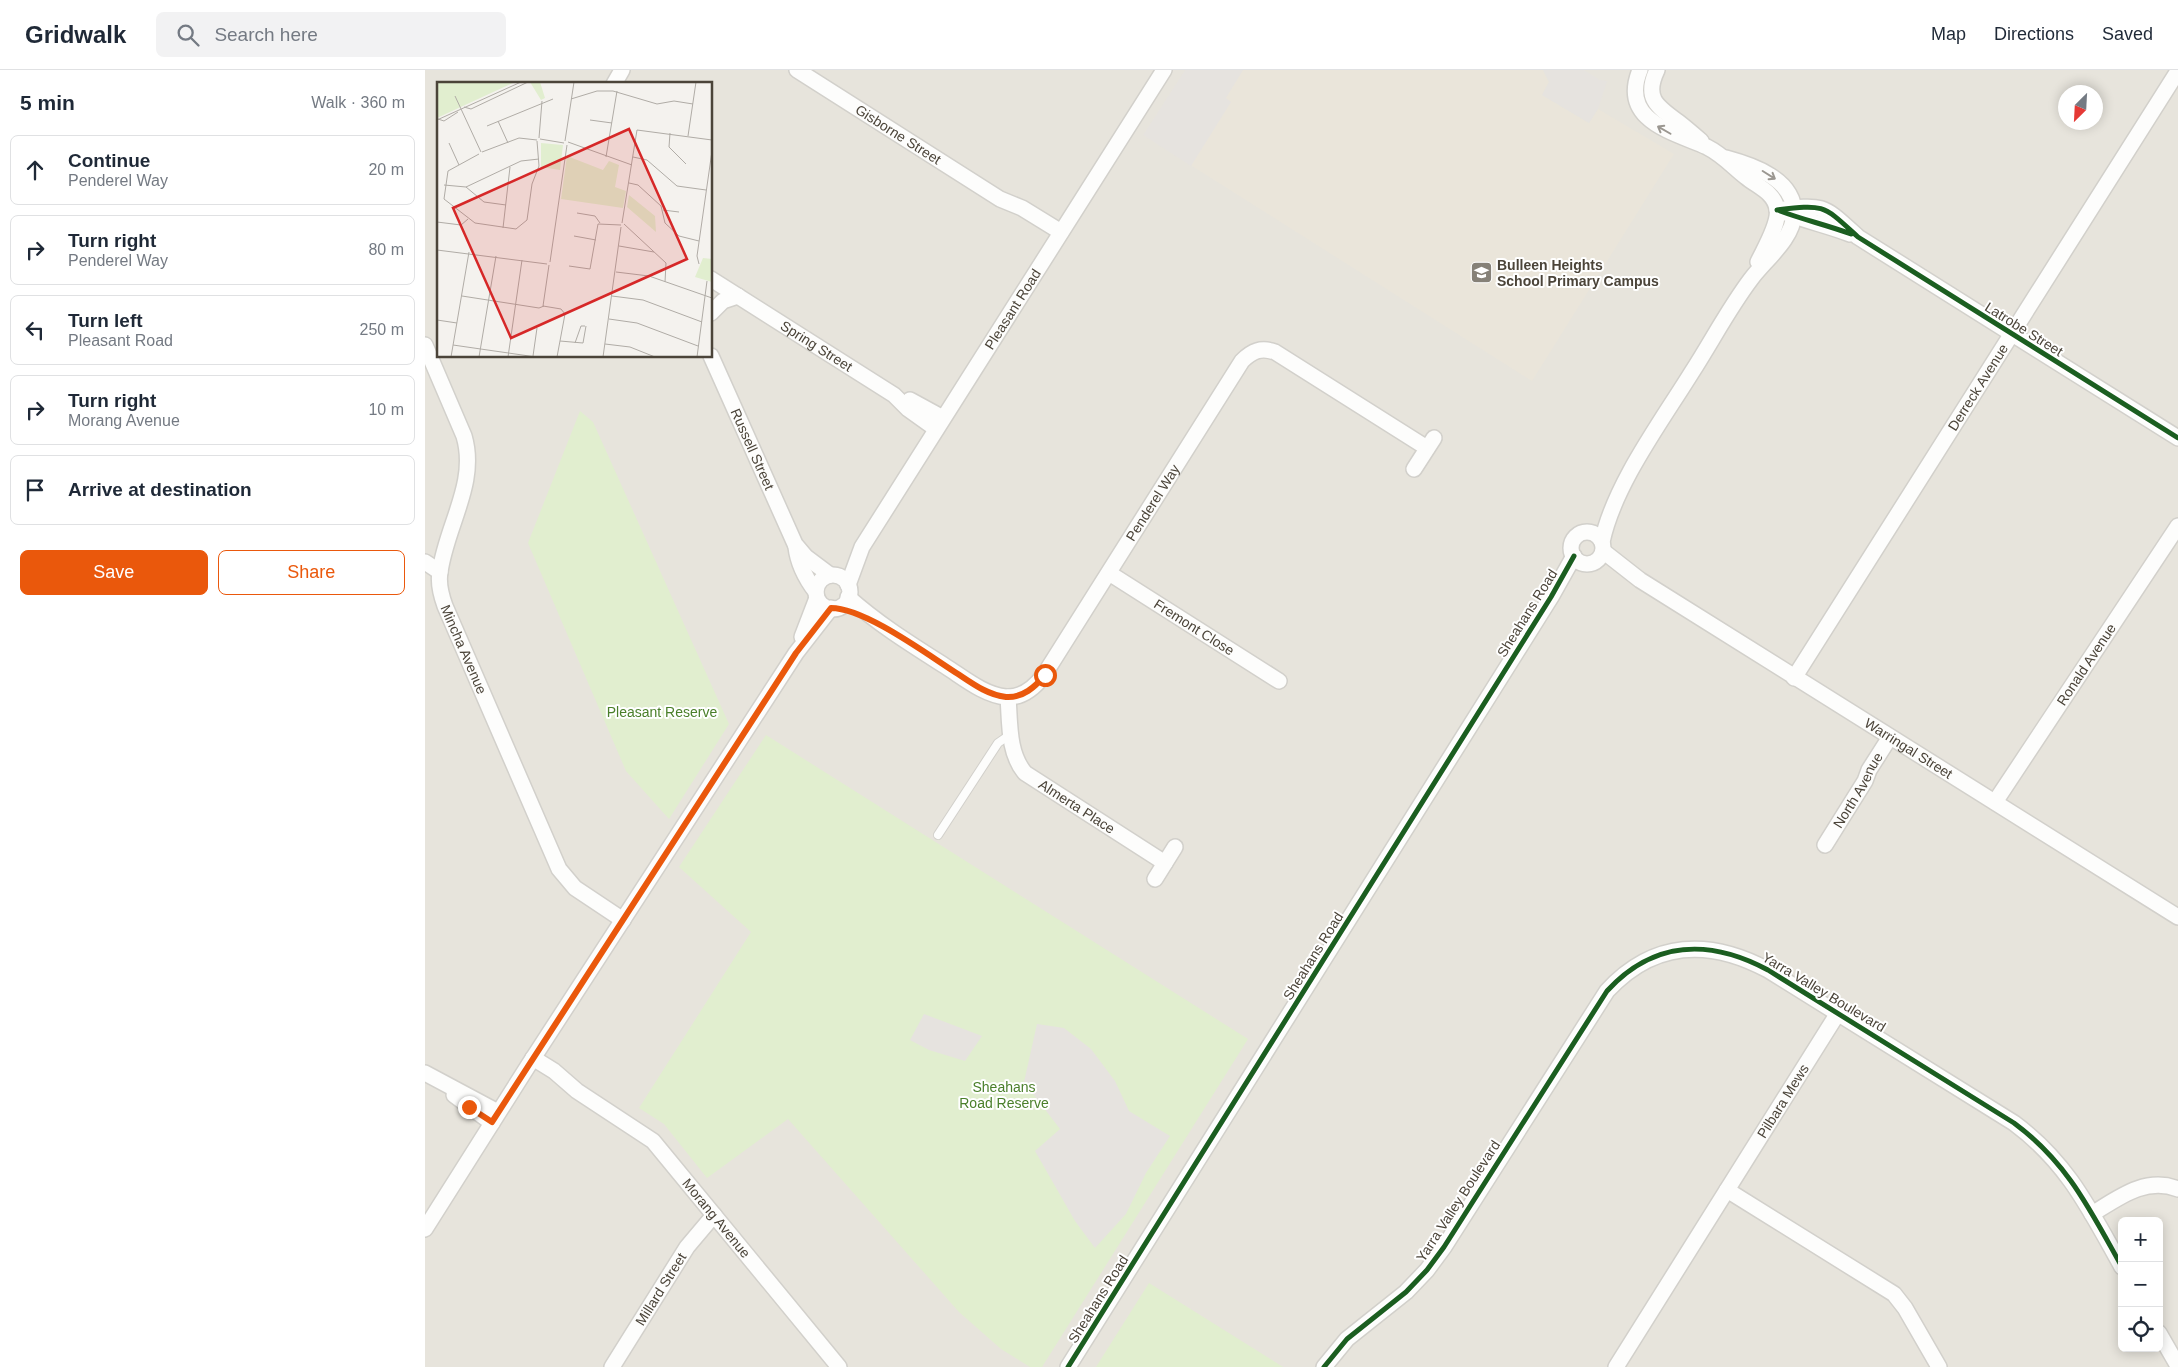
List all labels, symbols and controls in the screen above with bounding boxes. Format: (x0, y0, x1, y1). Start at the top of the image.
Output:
search box (156, 12, 506, 57)
text: Gridwalk (25, 21, 126, 48)
icon: search (174, 21, 202, 49)
text: Search here (214, 24, 318, 45)
text: Map (1931, 24, 1966, 44)
text: Directions (1994, 24, 2074, 44)
text: Saved (2102, 24, 2153, 44)
inset map (437, 82, 713, 358)
north arrow (2058, 85, 2103, 130)
text: 5 min (20, 91, 75, 114)
text: Walk · 360 m (311, 94, 405, 111)
street label: Gisborne Street (853, 101, 944, 167)
one-way arrow (1657, 124, 1671, 134)
text: Continue (68, 150, 150, 171)
icon: ahead (21, 156, 49, 184)
text: 20 m (368, 161, 404, 178)
one-way arrow (1761, 171, 1775, 181)
text: Penderel Way (68, 172, 168, 189)
text: Turn right (68, 230, 156, 251)
icon: right (21, 236, 49, 264)
text: 80 m (368, 241, 404, 258)
text: Penderel Way (68, 252, 168, 269)
place label: Bulleen Heights School Primary Campus (1497, 257, 1659, 289)
school or university icon: Bulleen Heights School Primary Campus (1469, 261, 1493, 285)
street label: Pleasant Road (981, 266, 1044, 352)
street label: Latrobe Street (1982, 299, 2066, 359)
text: Turn left (68, 310, 143, 331)
icon: left (21, 316, 49, 344)
street label: Spring Street (778, 317, 856, 375)
text: 250 m (360, 321, 404, 338)
text: Pleasant Road (68, 332, 173, 349)
street label: Derreck Avenue (1945, 341, 2011, 434)
text: Turn right (68, 390, 156, 411)
icon: right (21, 396, 49, 424)
text: 10 m (368, 401, 404, 418)
street label: Russell Street (728, 406, 778, 492)
text: Morang Avenue (68, 412, 180, 429)
street label: Penderel Way (1123, 461, 1183, 544)
icon: arrive (21, 476, 49, 504)
text: Arrive at destination (68, 479, 252, 500)
button: Save (20, 550, 208, 595)
button: Share (218, 550, 405, 595)
street label: Sheahans Road (1494, 566, 1560, 660)
street label: Fremont Close (1151, 596, 1238, 659)
street label: Mincha Avenue (437, 602, 490, 697)
street label: Ronald Avenue (2053, 620, 2119, 708)
route start (1034, 664, 1057, 687)
park label: Pleasant Reserve (607, 704, 717, 720)
street label: Warringal Street (1862, 715, 1956, 782)
street label: North Avenue (1830, 749, 1886, 831)
street label: Almerta Place (1036, 776, 1118, 837)
street label: Sheahans Road (1280, 909, 1346, 1003)
street label: Yarra Valley Boulevard (1759, 949, 1889, 1035)
street label: Pilbara Mews (1754, 1061, 1812, 1141)
park label: Sheahans Road Reserve (959, 1079, 1049, 1111)
route end (458, 1096, 481, 1119)
street label: Yarra Valley Boulevard (1413, 1137, 1503, 1265)
street label: Morang Avenue (679, 1175, 754, 1261)
map controls (2118, 1217, 2163, 1352)
button: + (2118, 1217, 2163, 1262)
street label: Millard Street (632, 1250, 689, 1328)
street label: Sheahans Road (1065, 1252, 1131, 1346)
button: − (2118, 1262, 2163, 1307)
button: locate (2118, 1307, 2163, 1352)

